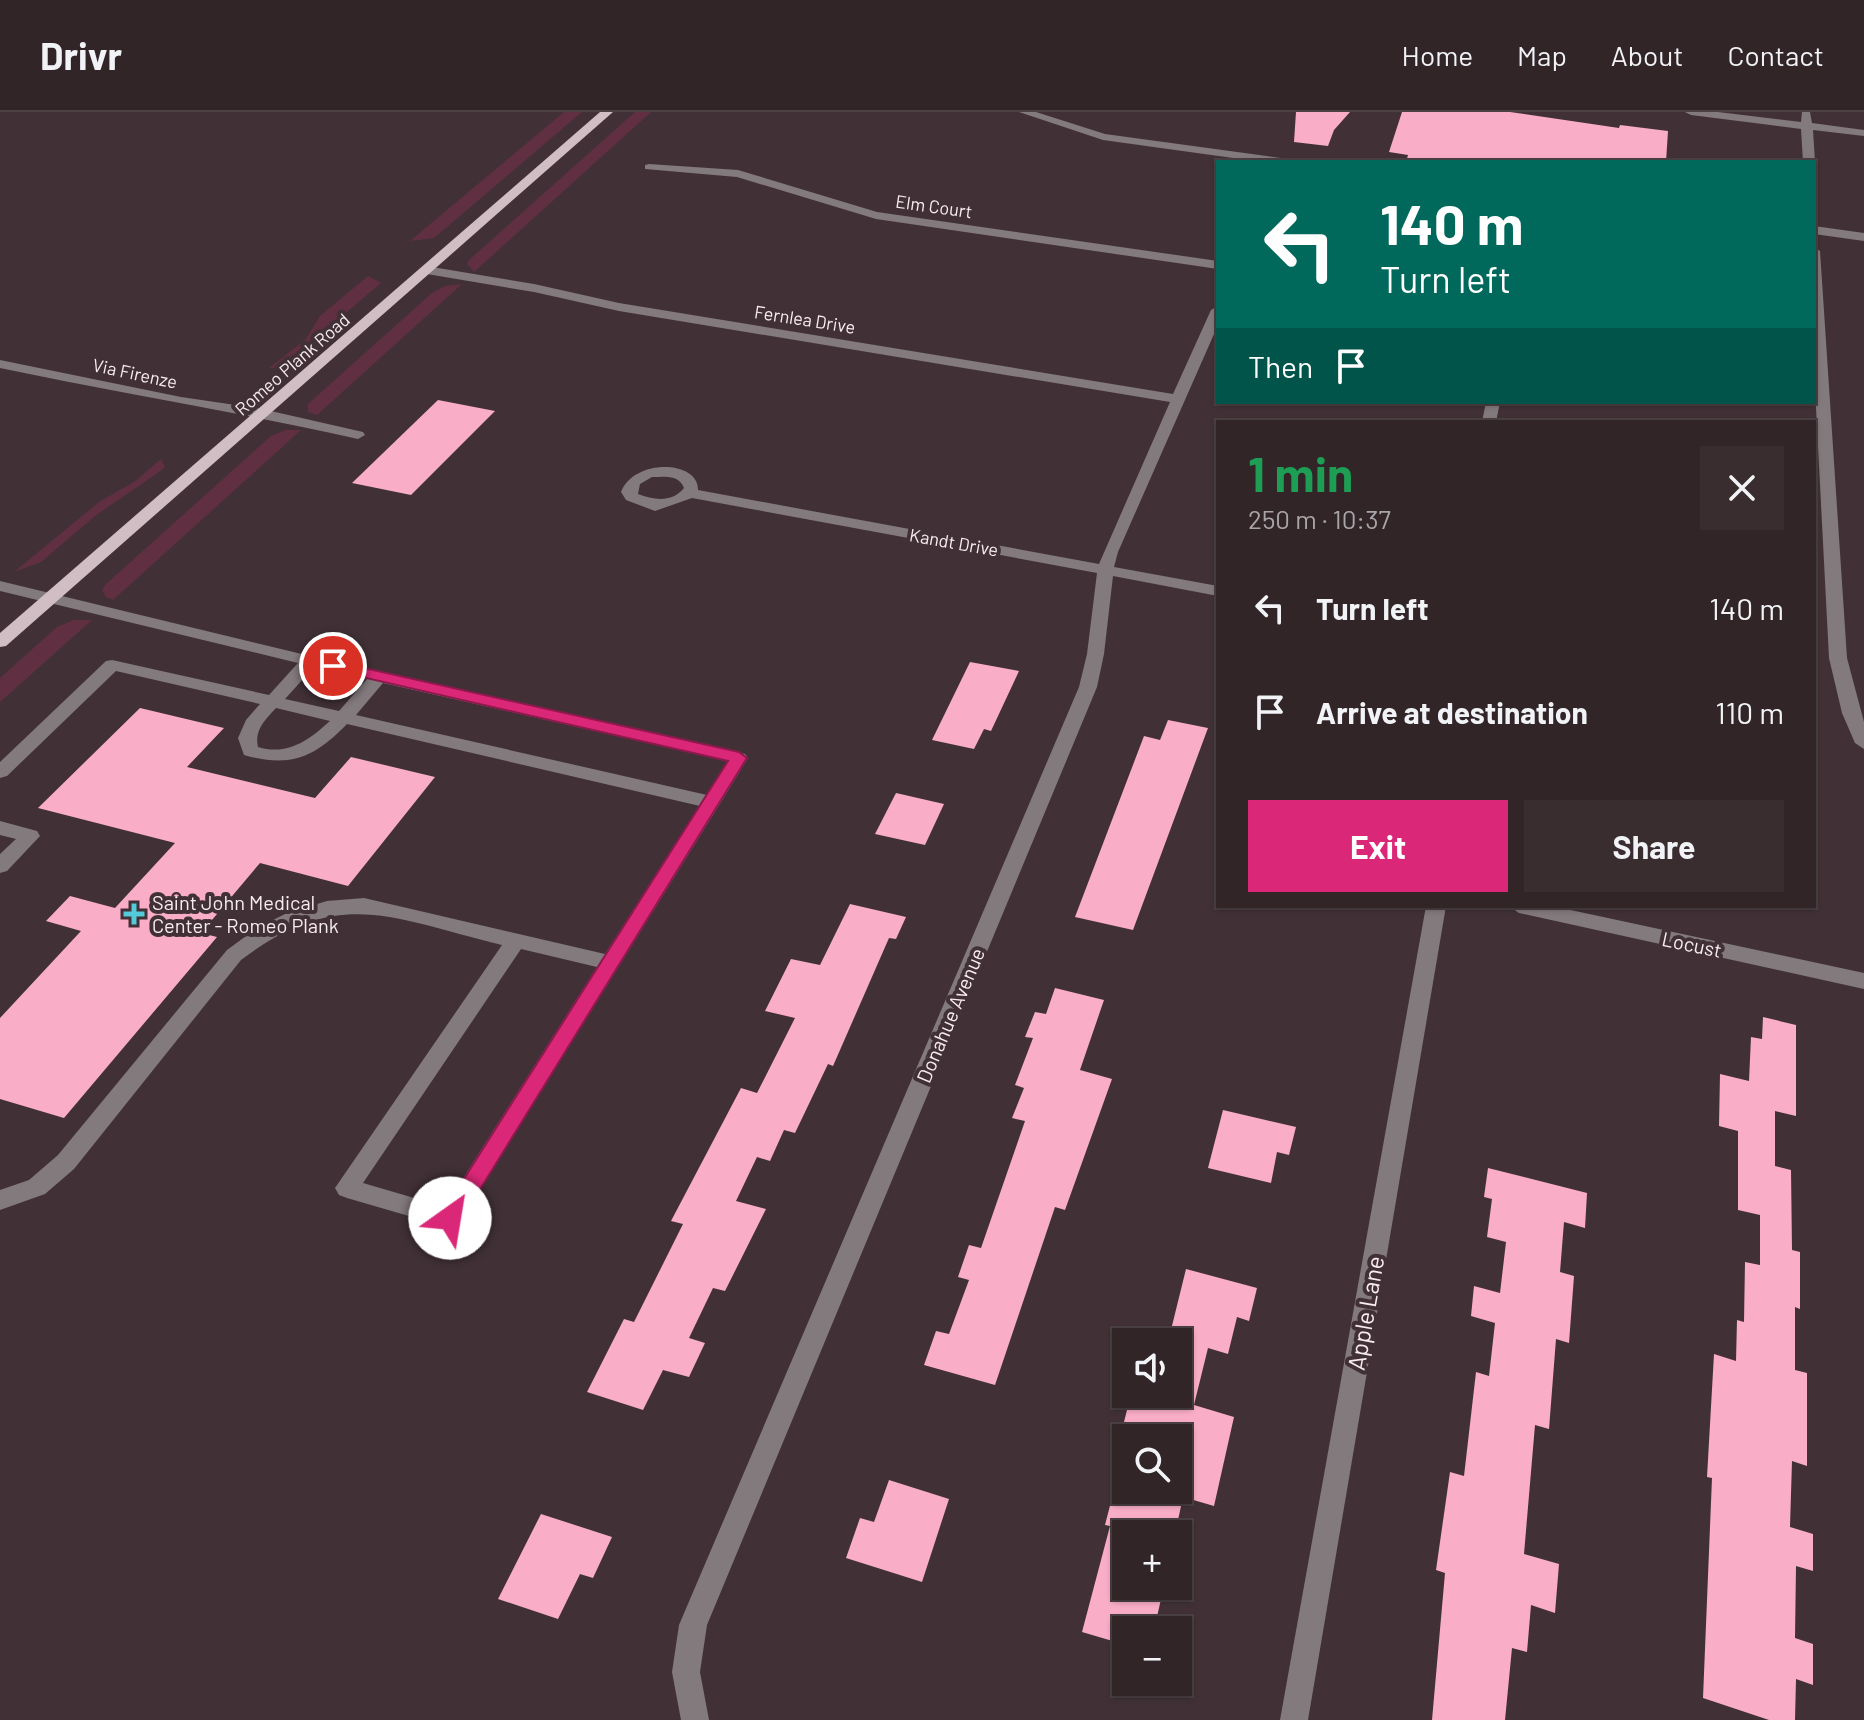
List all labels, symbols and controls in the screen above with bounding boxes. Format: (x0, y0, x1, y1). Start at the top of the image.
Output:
text: Drivr (40, 32, 122, 78)
text: Home (1402, 38, 1473, 72)
text: Map (1517, 38, 1567, 72)
text: About (1611, 38, 1683, 72)
text: Contact (1727, 38, 1824, 72)
text: 140 m (1380, 189, 1524, 256)
street label: Elm Court (894, 190, 974, 222)
icon: left (1248, 192, 1352, 296)
text: Turn left (1380, 257, 1511, 300)
street label: Fernlea Drive (753, 300, 857, 338)
street label: Romeo Plank Road (230, 308, 354, 420)
icon: arrive (1329, 344, 1373, 388)
text: Then (1248, 348, 1313, 384)
street label: Via Firenze (91, 353, 179, 393)
text: 1 min (1248, 444, 1353, 502)
button: close (1700, 446, 1784, 530)
text: 250 m · 10:37 (1248, 503, 1391, 534)
street label: Kandt Drive (908, 523, 1000, 561)
icon: left (1248, 586, 1292, 630)
text: Turn left (1316, 590, 1429, 626)
text: 140 m (1709, 590, 1784, 626)
pin (299, 632, 367, 700)
icon: arrive (311, 644, 355, 688)
icon: arrive (1248, 690, 1292, 734)
text: Arrive at destination (1316, 694, 1588, 730)
text: 110 m (1715, 694, 1784, 730)
button: Exit (1248, 800, 1508, 892)
button: Share (1524, 800, 1784, 892)
place label: Saint John Medical Center - Romeo Plank (152, 890, 339, 937)
marker: Saint John Medical Center - Romeo Plank (123, 903, 145, 925)
street label: Locust (1660, 926, 1724, 962)
street label: Donahue Avenue (911, 944, 989, 1086)
position arrow (408, 1176, 492, 1260)
street label: Apple Lane (1341, 1254, 1389, 1372)
map controls (1112, 1328, 1192, 1696)
button: sound (1112, 1328, 1192, 1408)
button: search (1112, 1424, 1192, 1504)
button: + (1112, 1520, 1192, 1600)
button: − (1112, 1616, 1192, 1696)

